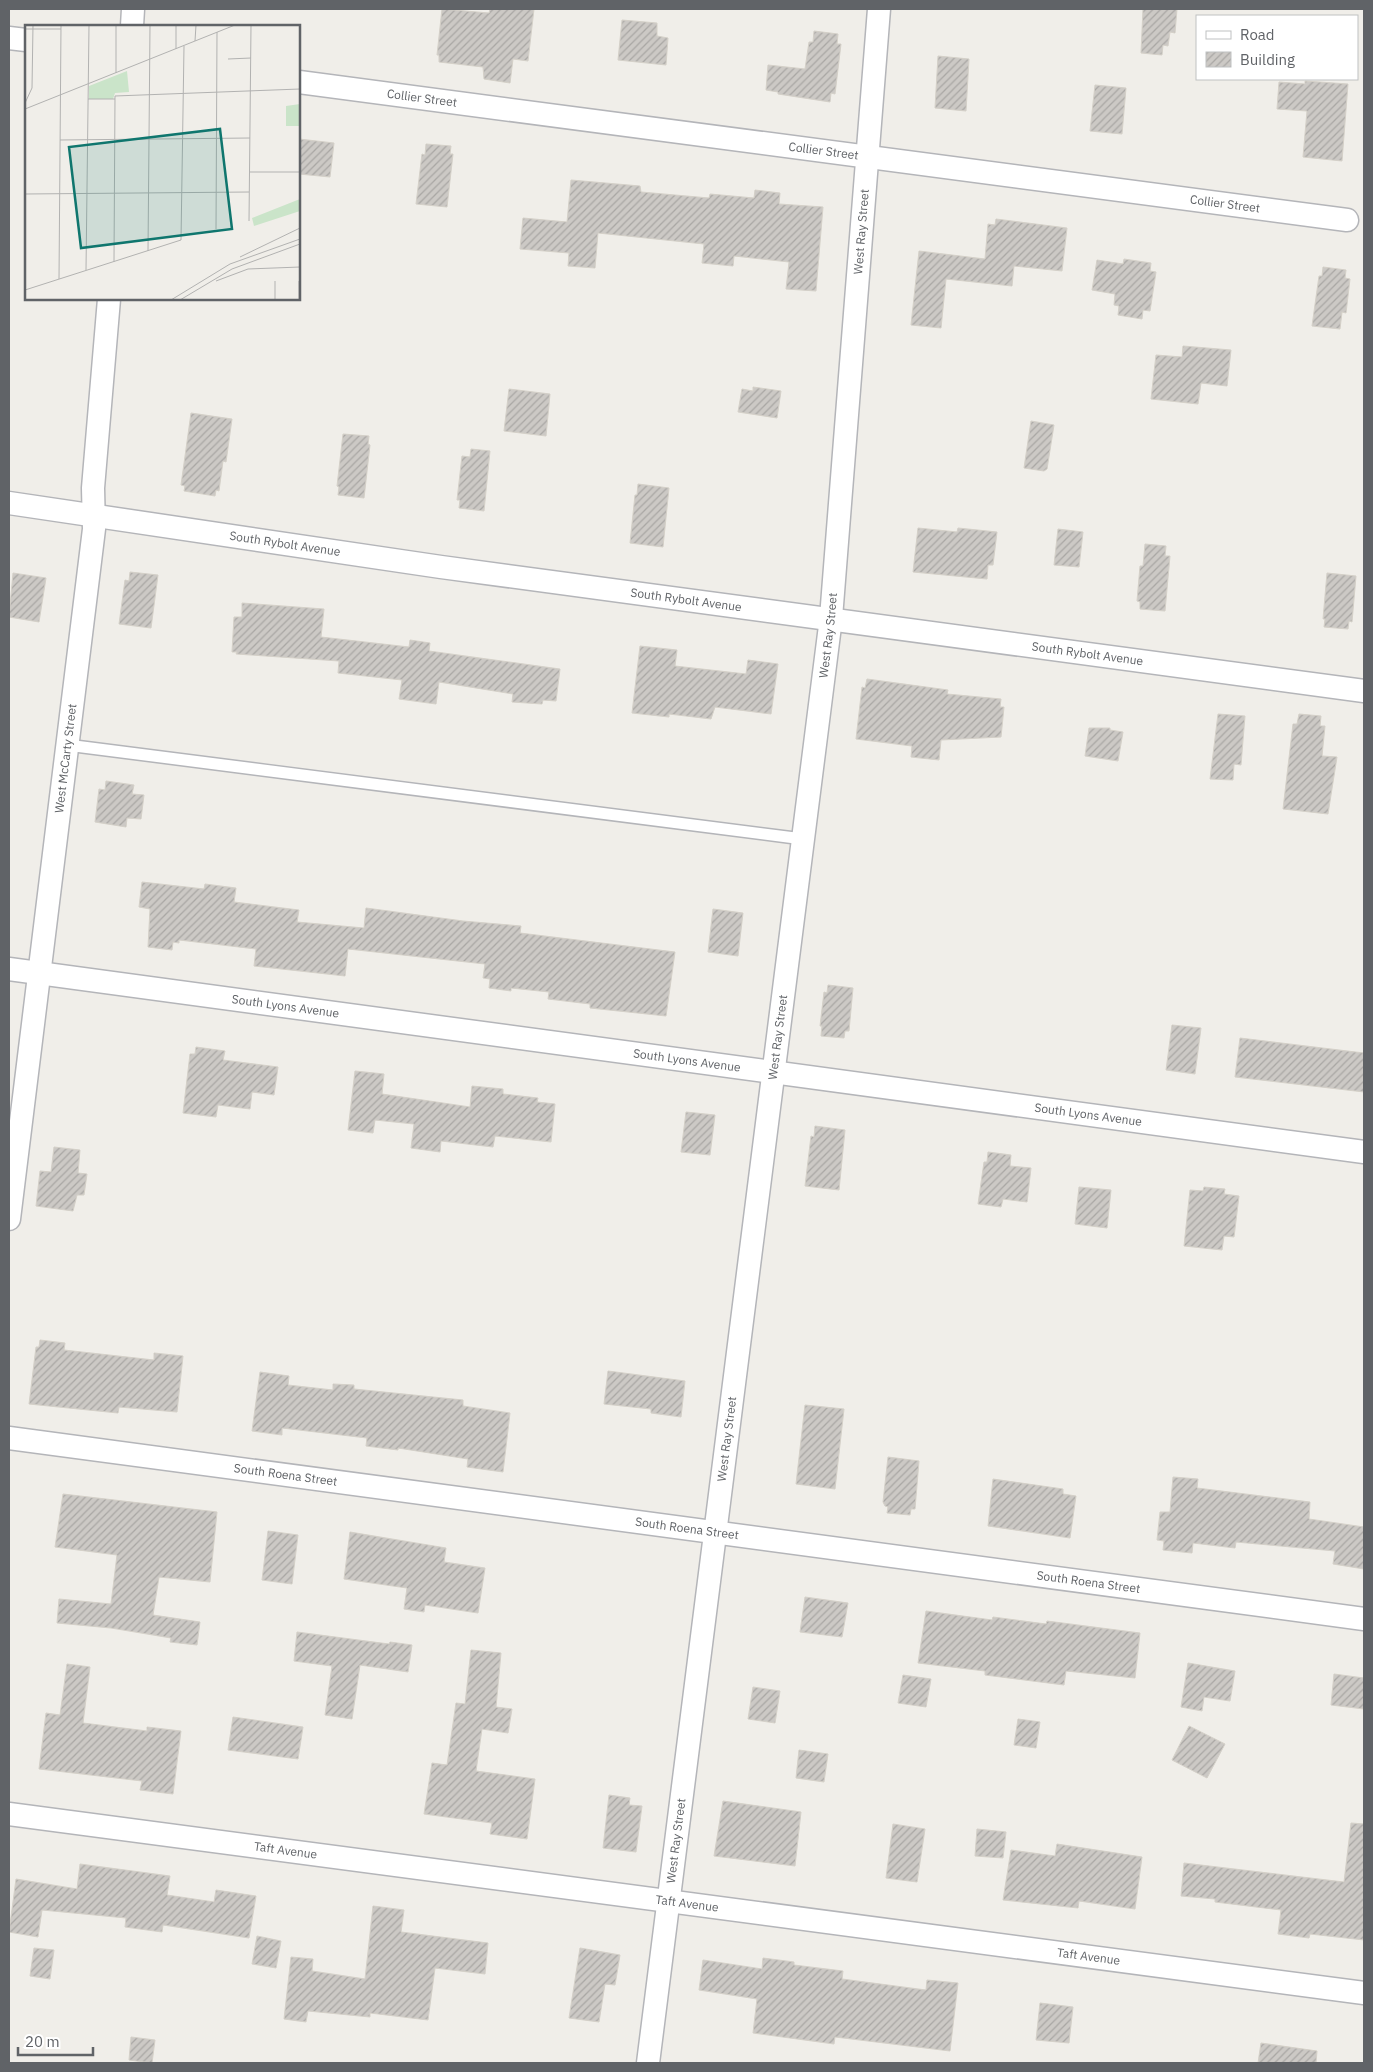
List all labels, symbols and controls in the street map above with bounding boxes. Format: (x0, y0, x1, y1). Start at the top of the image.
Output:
legend (1196, 15, 1358, 80)
inset map (25, 25, 300, 300)
text: Road (1240, 25, 1275, 44)
text: Building (1240, 50, 1295, 69)
street label: Collier Street (386, 86, 458, 110)
street label: Collier Street (788, 139, 859, 163)
street label: West Ray Street (850, 188, 872, 275)
street label: Collier Street (1189, 191, 1261, 215)
street label: South Rybolt Avenue (228, 528, 342, 559)
street label: South Rybolt Avenue (630, 585, 743, 614)
street label: West Ray Street (815, 592, 840, 679)
street label: South Rybolt Avenue (1031, 638, 1145, 668)
street label: West McCarty Street (51, 703, 79, 814)
street label: South Lyons Avenue (231, 991, 341, 1021)
street label: West Ray Street (765, 994, 790, 1081)
street label: South Lyons Avenue (632, 1045, 742, 1075)
street label: South Lyons Avenue (1034, 1100, 1143, 1129)
street label: West Ray Street (714, 1395, 739, 1482)
street label: South Roena Street (233, 1460, 338, 1489)
street label: South Roena Street (634, 1514, 740, 1542)
street label: South Roena Street (1036, 1567, 1141, 1596)
street label: West Ray Street (663, 1797, 688, 1884)
street label: Taft Avenue (253, 1838, 319, 1862)
street label: Taft Avenue (655, 1891, 720, 1915)
street label: Taft Avenue (1056, 1945, 1122, 1968)
scale bar (18, 2024, 92, 2056)
text: 20 m (25, 2032, 60, 2051)

